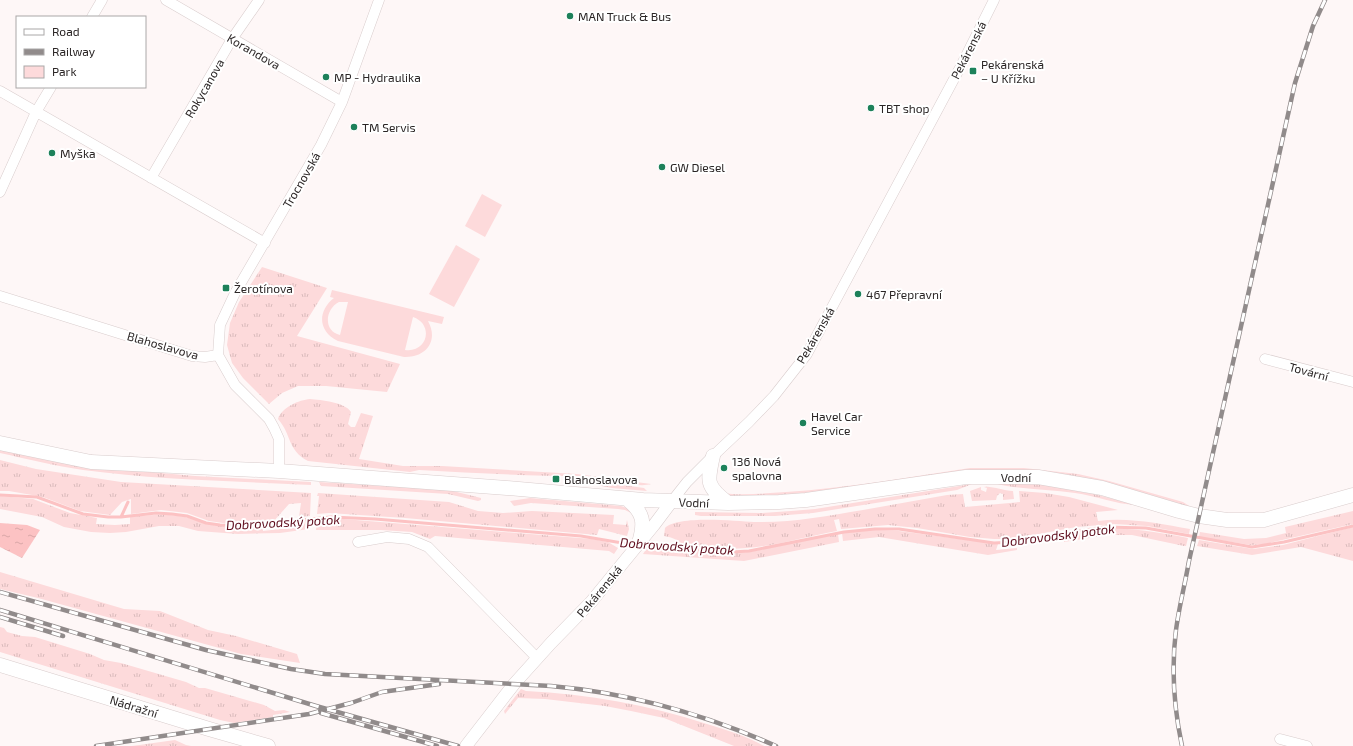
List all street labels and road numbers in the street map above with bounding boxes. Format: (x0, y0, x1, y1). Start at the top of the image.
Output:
street label: Pekárenská (947, 19, 989, 81)
street label: Korandova (225, 30, 283, 72)
street label: Rokycanova (182, 56, 226, 120)
street label: Trocnovská (279, 150, 323, 210)
street label: Pekárenská (793, 304, 837, 366)
street label: Blahoslavova (126, 328, 200, 362)
street label: Tovární (1288, 359, 1331, 383)
street label: Vodní (1001, 470, 1032, 484)
street label: Vodní (679, 494, 710, 510)
street label: Pekárenská (573, 562, 625, 620)
street label: Nádražní (108, 692, 161, 720)

